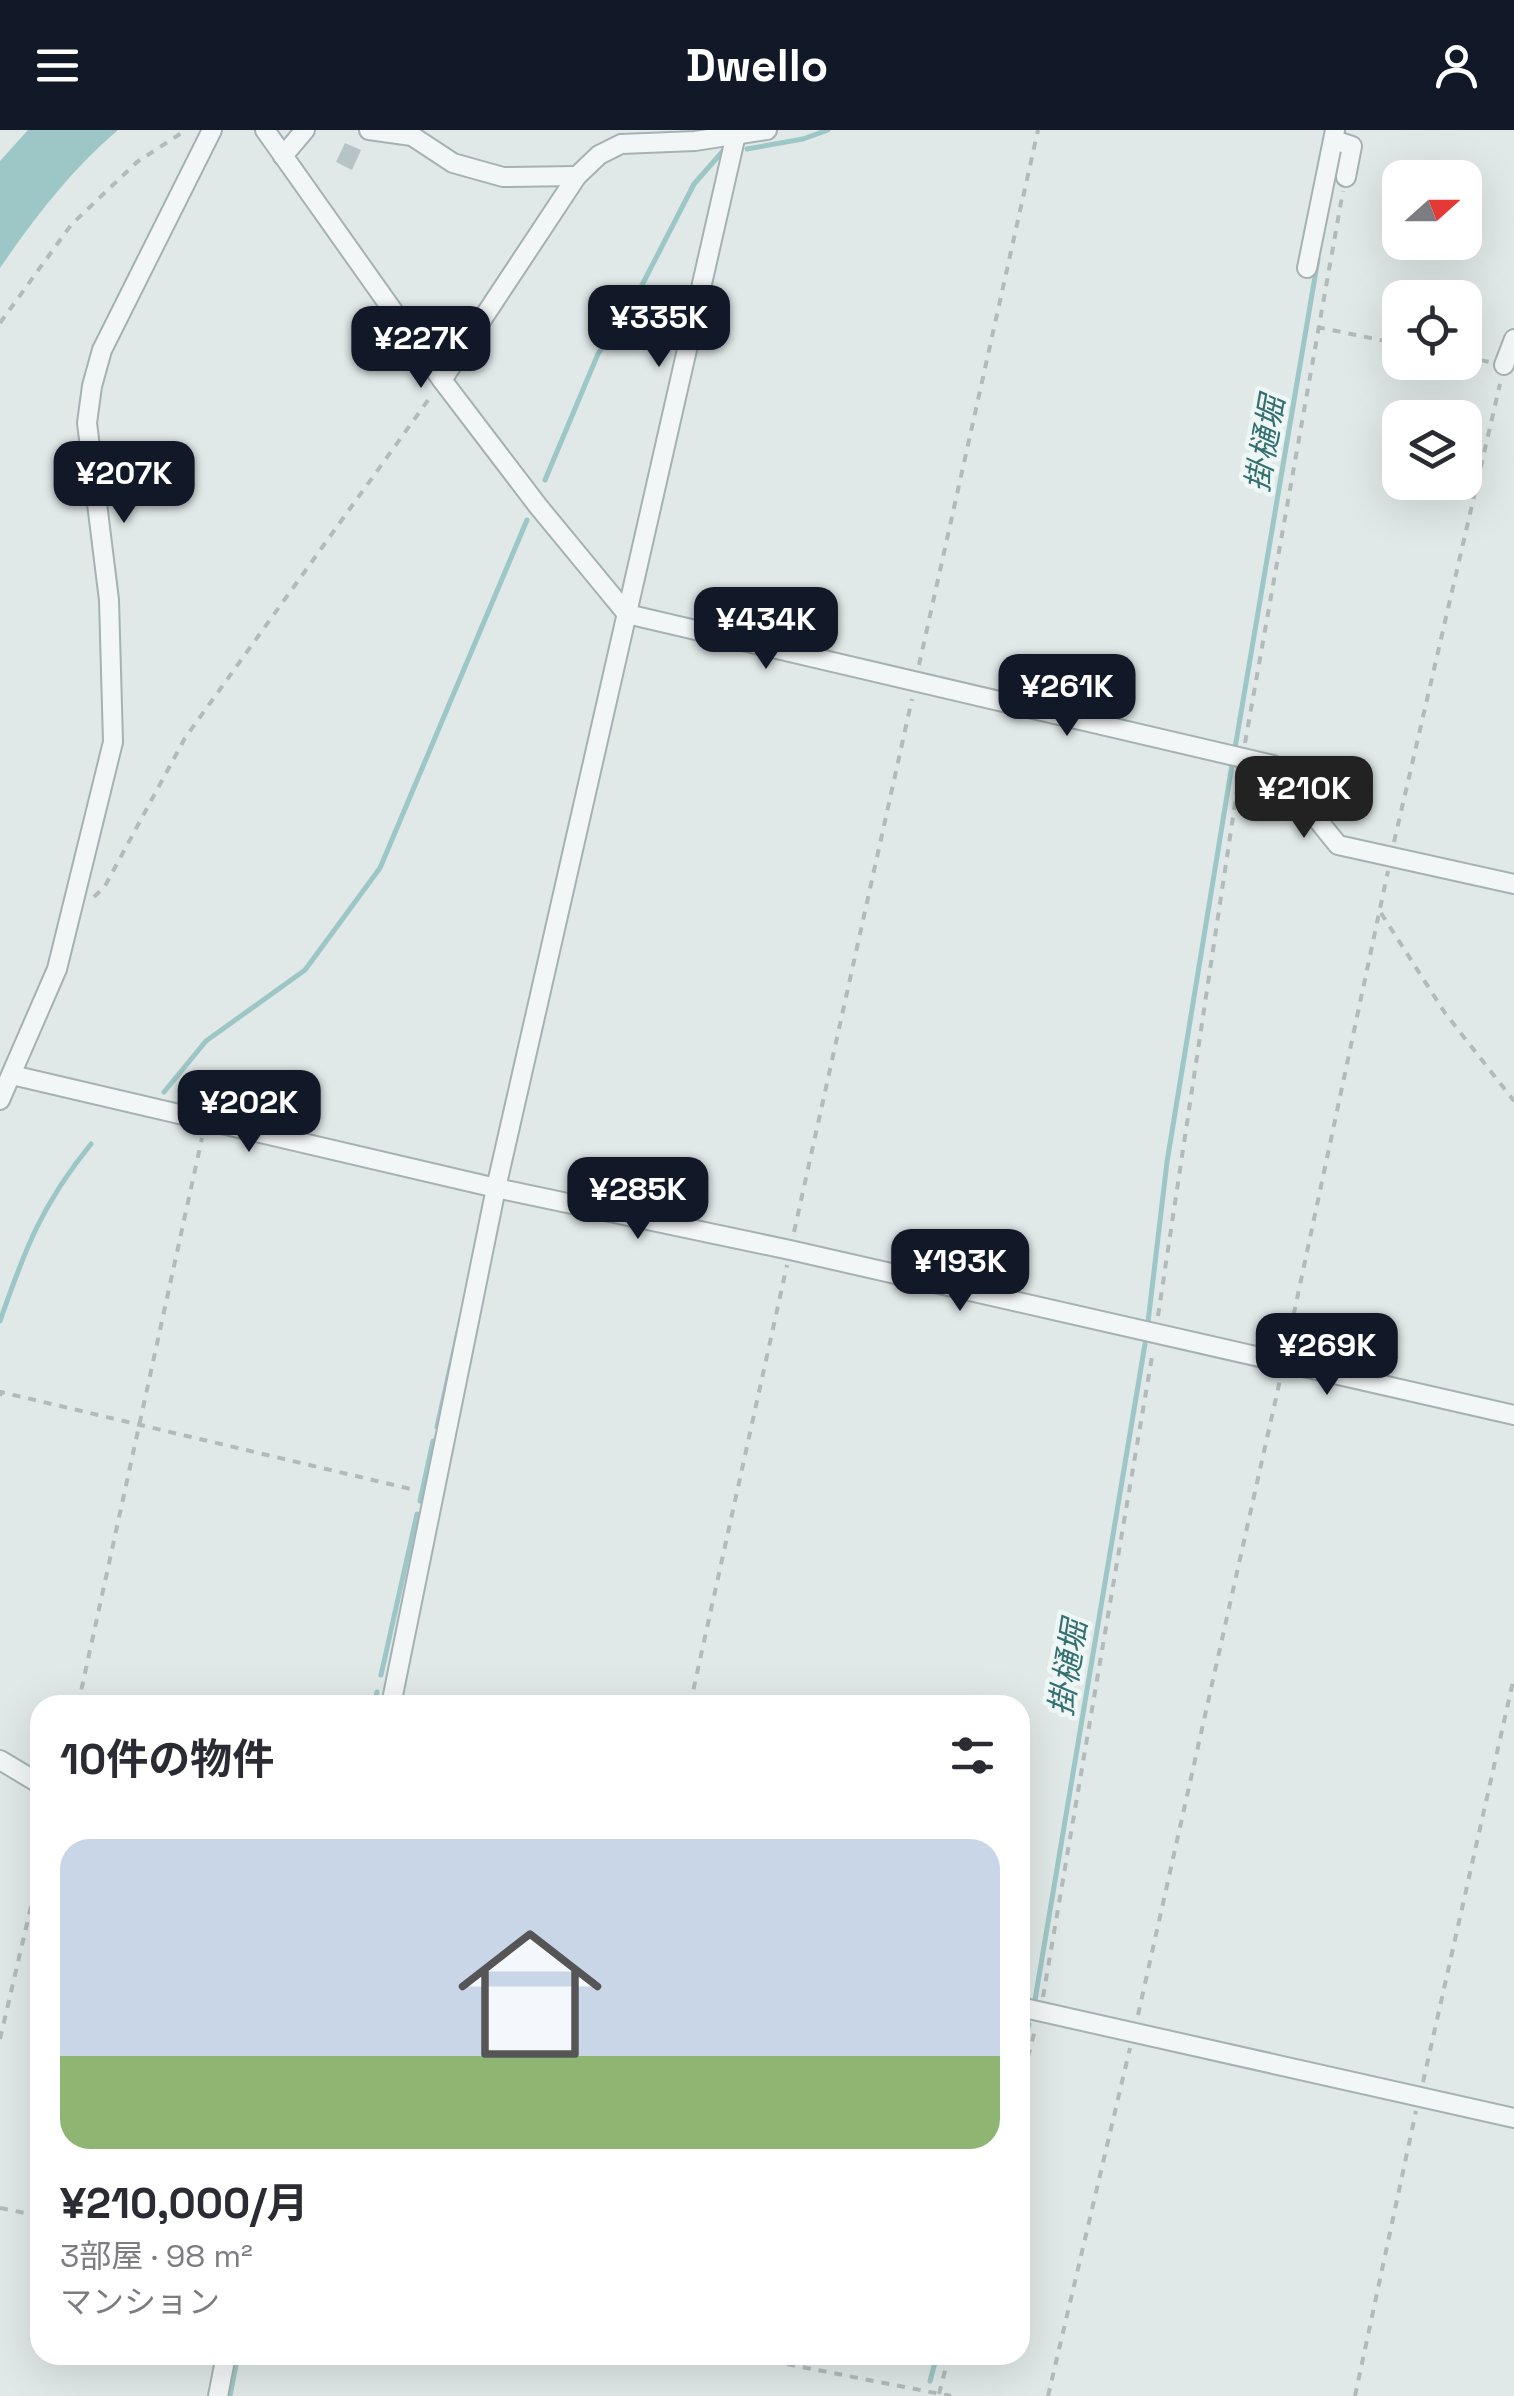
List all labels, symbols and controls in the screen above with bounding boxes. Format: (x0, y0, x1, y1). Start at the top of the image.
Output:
text: Dwello (686, 37, 828, 94)
icon: menu (30, 38, 85, 93)
icon: person (1429, 38, 1484, 93)
north arrow (1382, 160, 1482, 260)
map controls (1382, 160, 1482, 500)
button: locate (1382, 280, 1482, 380)
pin: ¥335K (589, 285, 729, 370)
text: ¥335K (610, 297, 708, 337)
pin: ¥227K (351, 306, 491, 391)
text: ¥227K (373, 318, 469, 358)
water label: 掛樋堀 (1237, 388, 1294, 495)
button: layers (1382, 400, 1482, 500)
pin: ¥207K (54, 441, 194, 526)
text: ¥207K (76, 453, 172, 493)
pin: ¥434K (696, 587, 836, 672)
text: ¥434K (716, 599, 816, 639)
pin: ¥261K (997, 654, 1137, 739)
text: ¥261K (1021, 666, 1114, 706)
pin: ¥210K (1234, 756, 1374, 841)
text: ¥210K (1257, 768, 1351, 808)
pin: ¥202K (179, 1070, 319, 1155)
text: ¥202K (200, 1082, 298, 1122)
pin: ¥285K (568, 1157, 708, 1242)
text: ¥285K (589, 1169, 687, 1209)
pin: ¥193K (890, 1229, 1030, 1314)
text: ¥193K (913, 1241, 1007, 1281)
pin: ¥269K (1257, 1313, 1397, 1398)
text: ¥269K (1278, 1325, 1376, 1365)
water label: 掛樋堀 (1041, 1613, 1096, 1719)
icon: filters (945, 1728, 1000, 1783)
text: 10件の物件 (60, 1733, 274, 1786)
icon: home (440, 1904, 620, 2084)
text: ¥210,000/月 (60, 2177, 308, 2230)
text: 3部屋 · 98 m² (60, 2236, 253, 2276)
text: マンション (60, 2282, 220, 2322)

